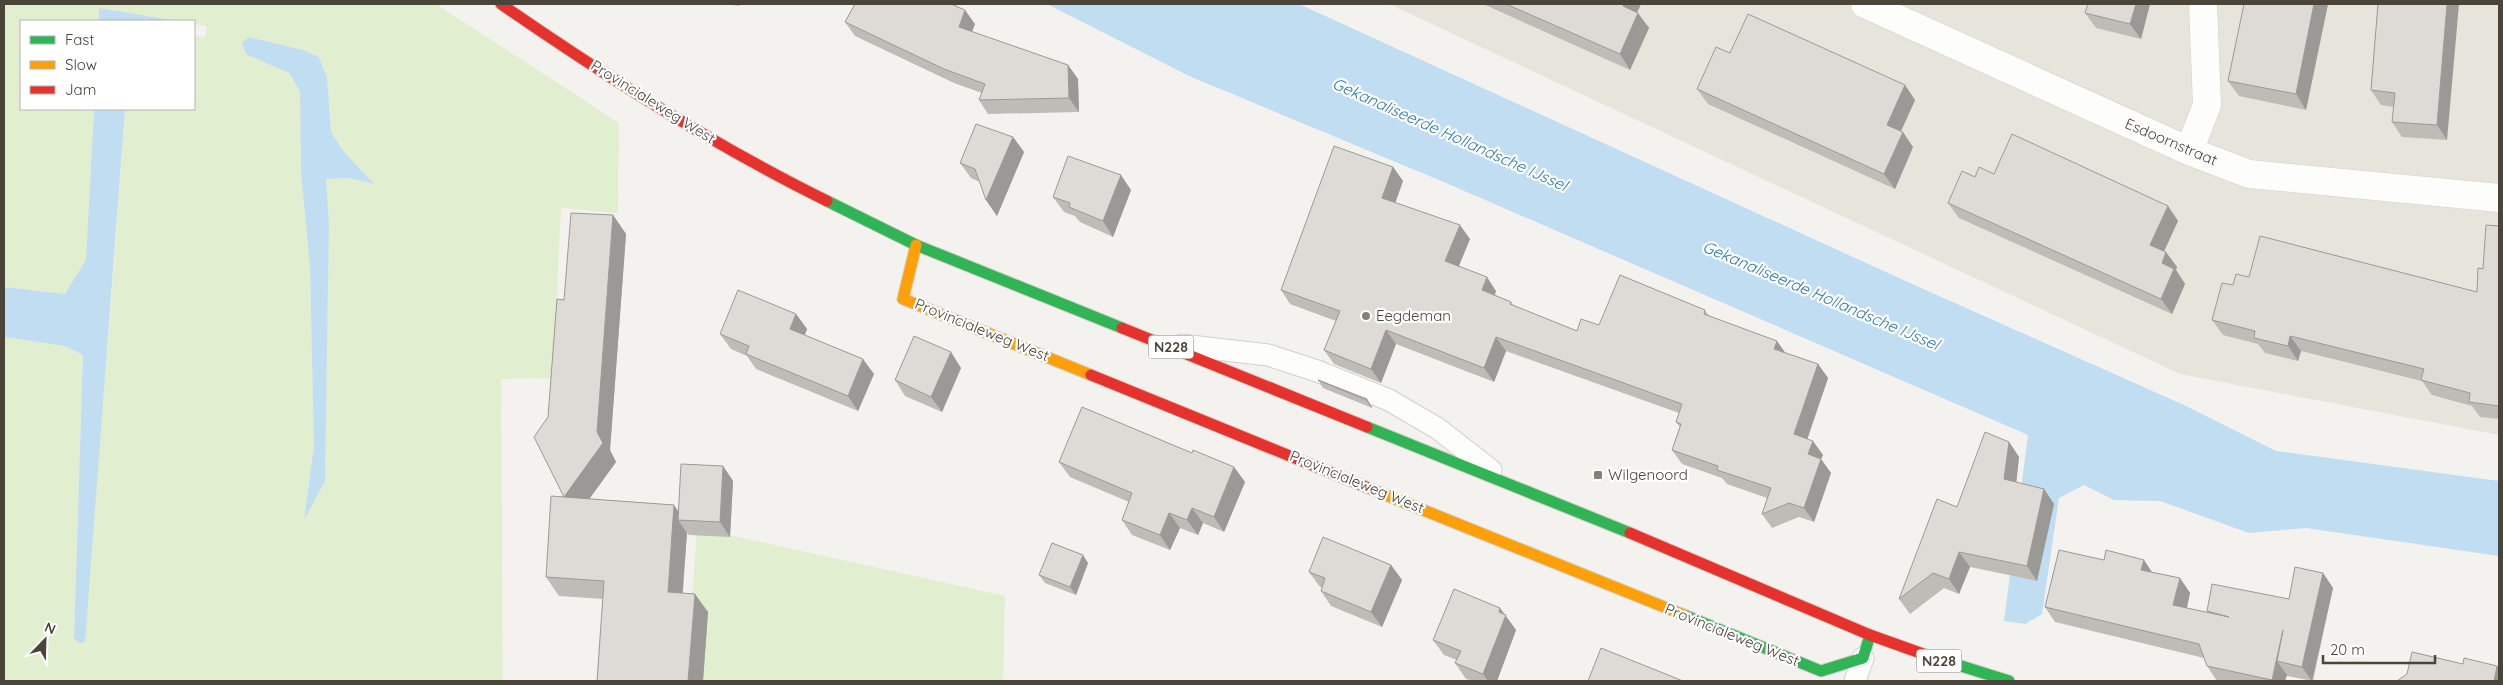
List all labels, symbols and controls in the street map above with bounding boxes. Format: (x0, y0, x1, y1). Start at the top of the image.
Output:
legend (20, 20, 195, 110)
text: Fast (65, 30, 94, 49)
text: Slow (65, 55, 97, 74)
street label: Provincialeweg West (588, 56, 719, 148)
water label: Gekanaliseerde Hollandsche IJssel (1329, 73, 1573, 196)
text: Jam (65, 80, 96, 99)
street label: Esdoornstraat (2122, 114, 2220, 169)
water label: Gekanaliseerde Hollandsche IJssel (1700, 236, 1945, 355)
street label: Provincialeweg West (912, 294, 1052, 365)
place label: Eegdeman (1376, 306, 1451, 325)
marker: Eegdeman (1360, 310, 1372, 322)
road number: N228 (1148, 336, 1194, 358)
street label: Provincialeweg West (1287, 446, 1427, 517)
place label: Wilgenoord (1608, 465, 1688, 484)
marker: Wilgenoord (1592, 469, 1604, 481)
street label: Provincialeweg West (1662, 599, 1802, 670)
north arrow (20, 615, 70, 665)
text: N (42, 618, 58, 638)
scale bar (2323, 632, 2436, 664)
text: 20 m (2330, 640, 2365, 659)
road number: N228 (1916, 649, 1962, 672)

